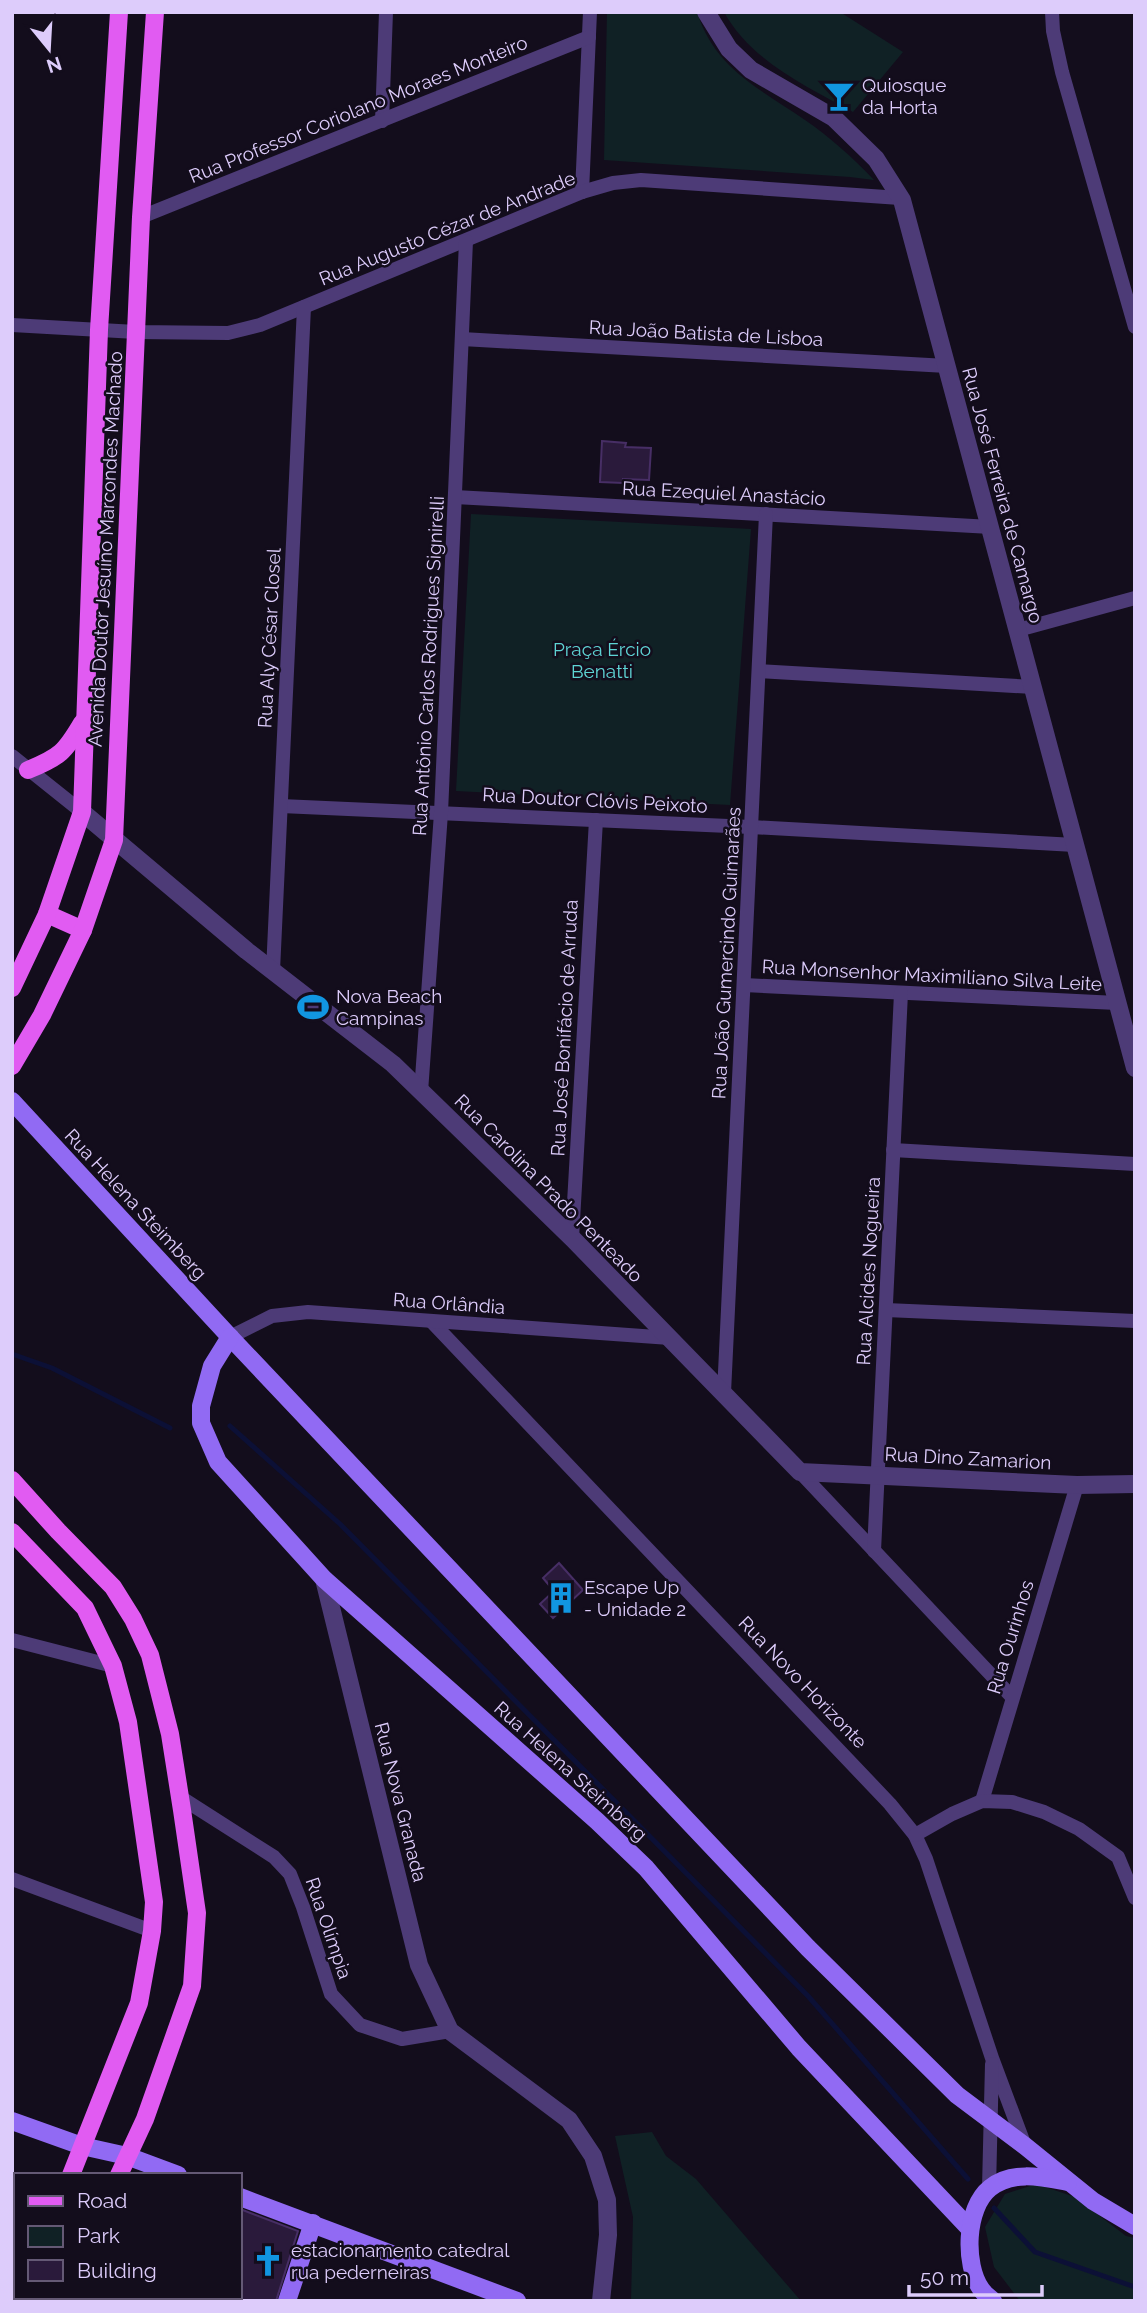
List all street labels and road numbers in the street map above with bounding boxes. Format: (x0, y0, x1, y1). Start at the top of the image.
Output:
street label: Rua Professor Coriolano Moraes Monteiro (186, 31, 530, 187)
street label: Rua Augusto Cézar de Andrade (316, 166, 578, 290)
street label: Rua João Batista de Lisboa (588, 316, 824, 350)
street label: Avenida Doutor Jesuíno Marcondes Machado (84, 350, 126, 748)
street label: Rua José Ferreira de Camargo (958, 365, 1048, 625)
street label: Rua Ezequiel Anastácio (622, 477, 826, 509)
street label: Rua Antônio Carlos Rodrigues Signirelli (408, 496, 448, 836)
street label: Rua Aly César Closel (253, 547, 285, 729)
street label: Rua Doutor Clóvis Peixoto (482, 783, 708, 817)
street label: Rua João Gumercindo Guimarães (707, 806, 745, 1100)
street label: Rua José Bonifácio de Arruda (546, 899, 582, 1157)
street label: Rua Monsenhor Maximiliano Silva Leite (761, 955, 1103, 995)
street label: Rua Carolina Prado Penteado (450, 1089, 648, 1287)
street label: Rua Helena Steimberg (61, 1124, 211, 1284)
street label: Rua Alcides Nogueira (852, 1176, 884, 1366)
street label: Rua Orlândia (392, 1288, 506, 1318)
street label: Rua Dino Zamarion (884, 1443, 1052, 1473)
street label: Rua Ourinhos (982, 1577, 1038, 1697)
street label: Rua Novo Horizonte (734, 1611, 872, 1753)
street label: Rua Helena Steimberg (490, 1697, 652, 1845)
street label: Rua Nova Granada (371, 1720, 431, 1884)
street label: Rua Olímpia (301, 1874, 357, 1982)

